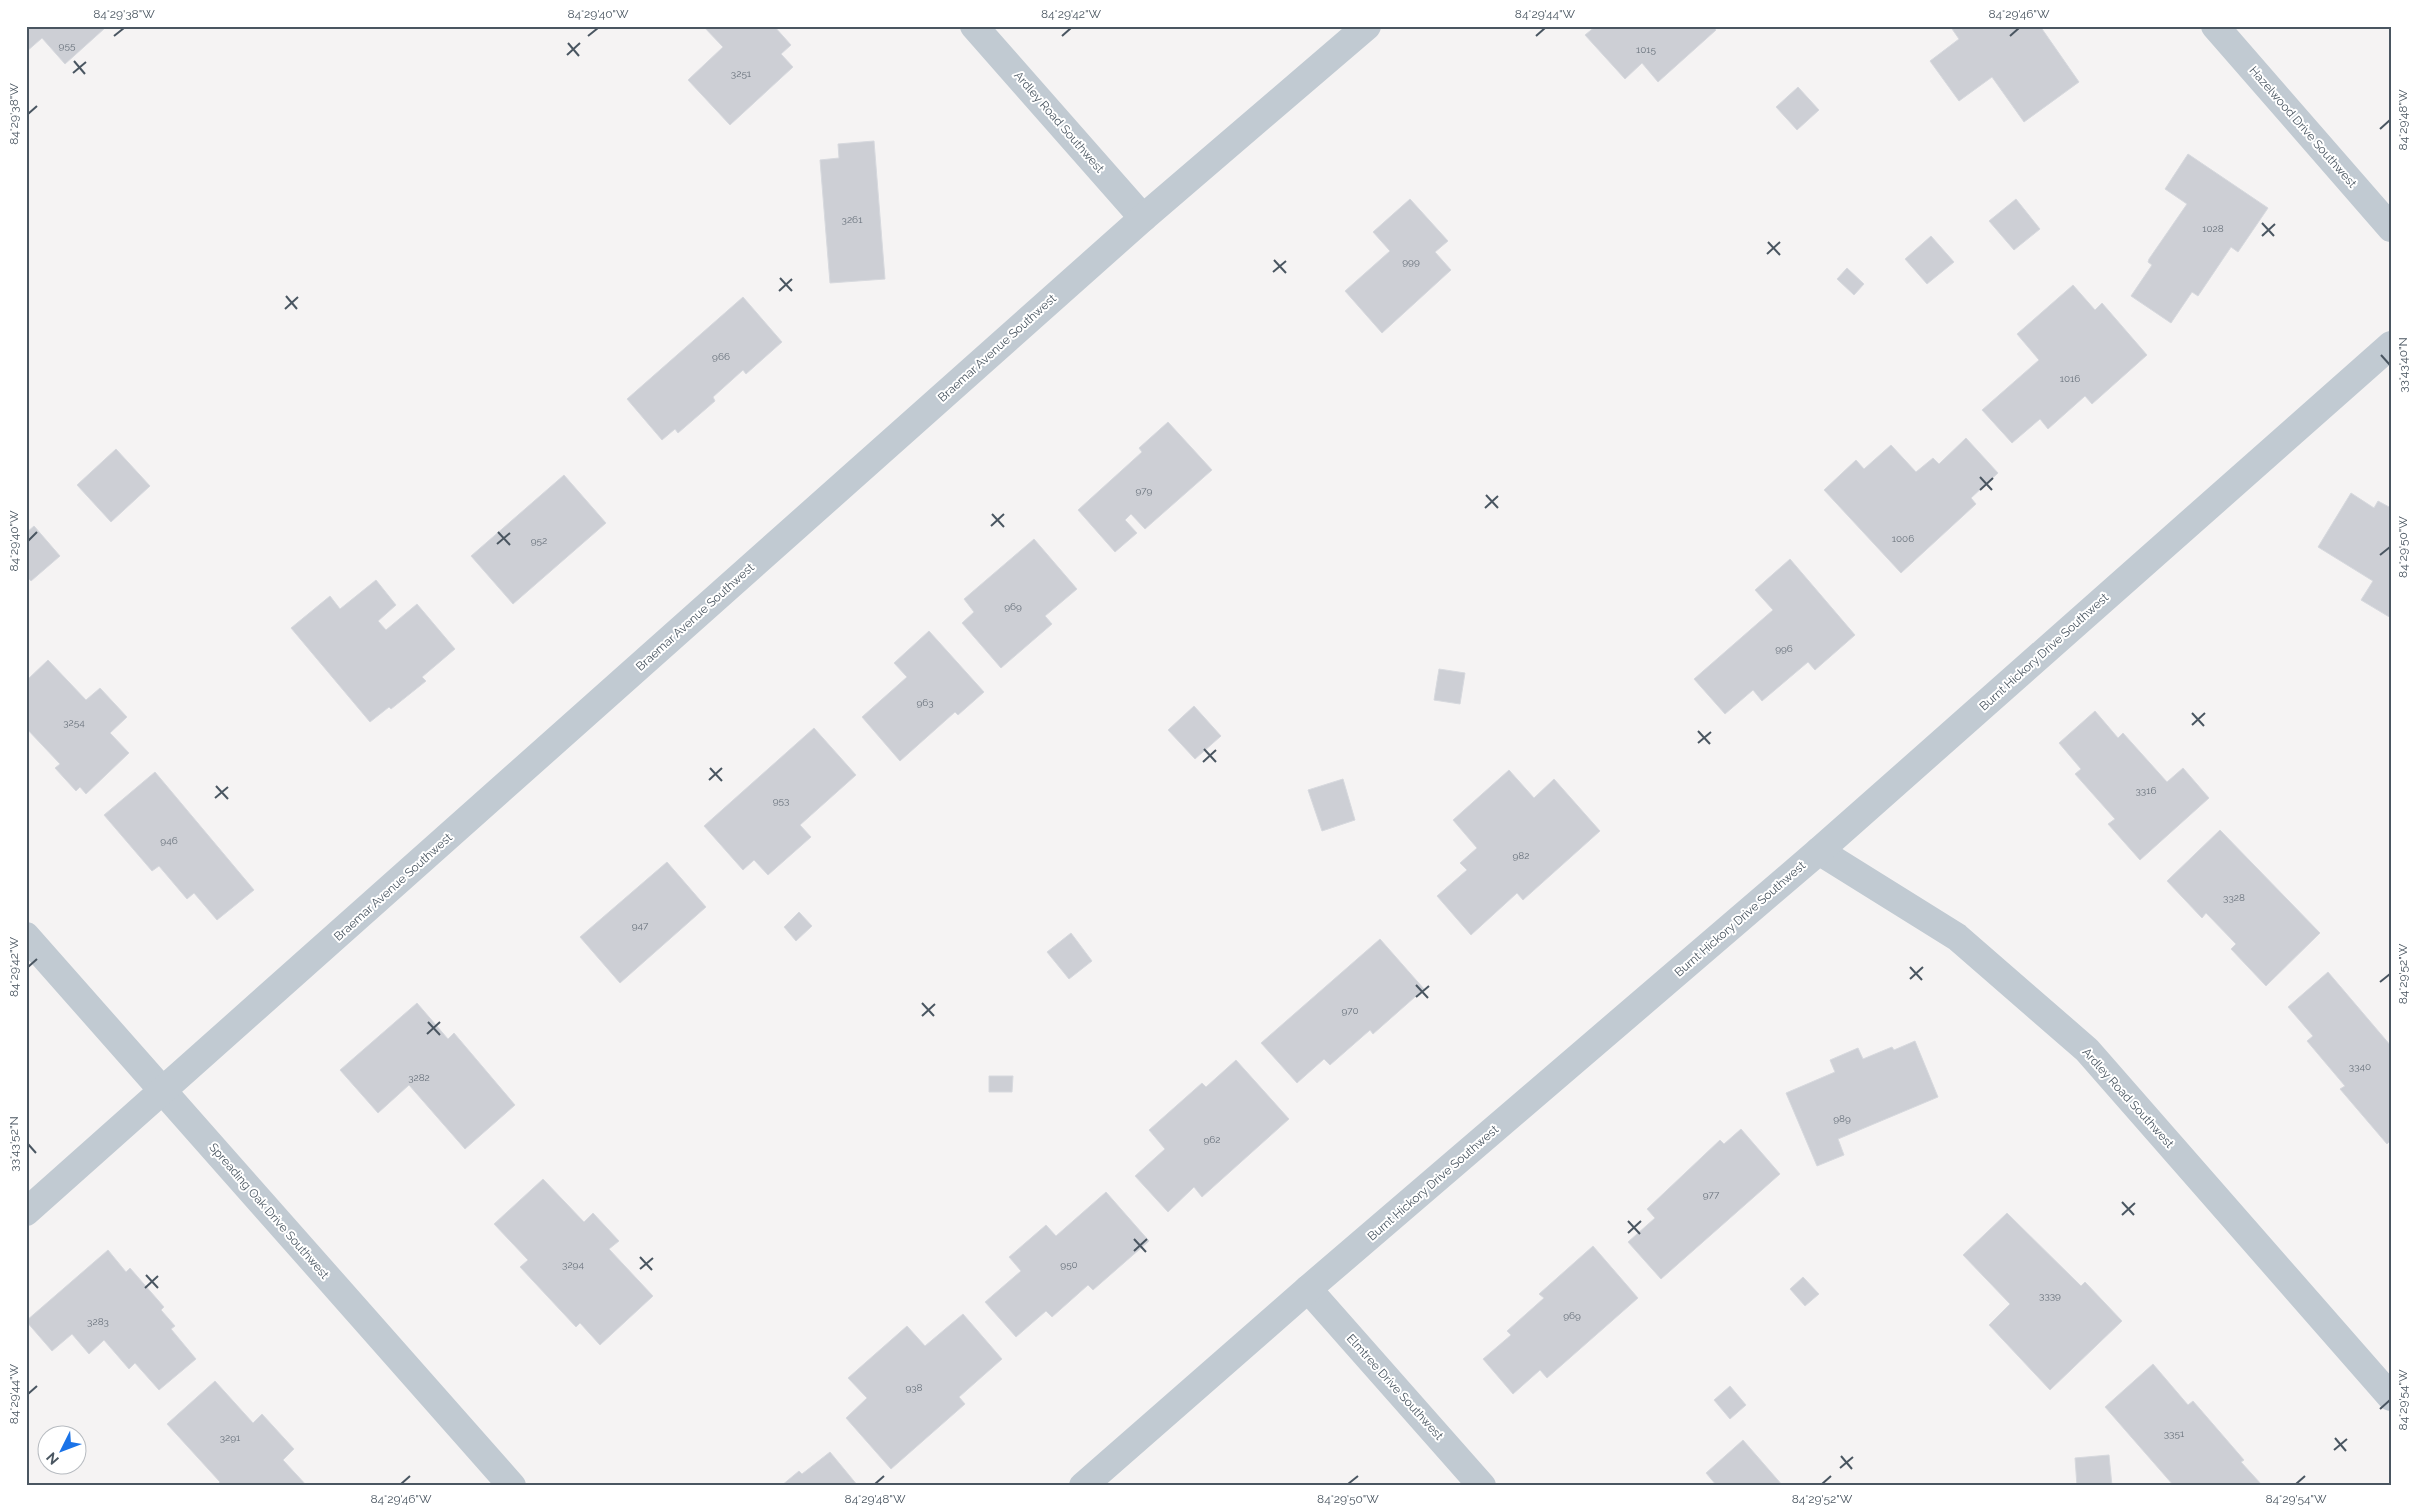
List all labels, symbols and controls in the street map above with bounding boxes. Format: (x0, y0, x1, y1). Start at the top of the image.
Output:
text: 84°29'38"W (93, 7, 155, 21)
text: 84°29'40"W (567, 7, 629, 21)
text: 84°29'42"W (1041, 7, 1101, 21)
text: 84°29'44"W (1515, 7, 1576, 21)
text: 84°29'46"W (1988, 7, 2050, 21)
house number: 955 (59, 40, 76, 51)
house number: 1015 (1636, 44, 1657, 55)
street label: Hazelwood Drive Southwest (2247, 64, 2359, 190)
house number: 3251 (731, 68, 752, 79)
street label: Ardley Road Southwest (1011, 68, 1107, 176)
text: 84°29'38"W (7, 83, 21, 145)
text: 84°29'48"W (2396, 89, 2410, 150)
house number: 3261 (842, 214, 863, 225)
house number: 1028 (2202, 223, 2224, 234)
house number: 999 (1402, 256, 1420, 267)
street label: Braemar Avenue Southwest (935, 291, 1059, 405)
text: 33°43'40"N (2396, 337, 2410, 393)
house number: 966 (712, 351, 730, 362)
house number: 1016 (2060, 373, 2080, 384)
house number: 979 (1136, 485, 1153, 496)
text: 84°29'40"W (7, 510, 21, 572)
text: 84°29'50"W (2396, 516, 2410, 578)
house number: 1006 (1892, 533, 1914, 544)
house number: 952 (531, 535, 547, 546)
street label: Braemar Avenue Southwest (633, 560, 757, 674)
street label: Burnt Hickory Drive Southwest (1977, 590, 2111, 714)
house number: 969 (1004, 601, 1022, 612)
house number: 996 (1775, 643, 1793, 654)
house number: 963 (916, 697, 934, 708)
house number: 3254 (63, 717, 85, 728)
house number: 3316 (2136, 785, 2157, 796)
house number: 953 (773, 795, 789, 806)
street label: Braemar Avenue Southwest (331, 830, 455, 944)
house number: 946 (160, 835, 178, 846)
house number: 982 (1513, 850, 1530, 861)
street label: Burnt Hickory Drive Southwest (1672, 858, 1808, 980)
house number: 3328 (2223, 892, 2245, 903)
house number: 947 (632, 920, 649, 931)
text: 84°29'42"W (7, 937, 21, 997)
text: 84°29'52"W (2396, 943, 2410, 1004)
house number: 970 (1341, 1005, 1359, 1016)
street label: Ardley Road Southwest (2079, 1045, 2177, 1151)
house number: 3340 (2349, 1061, 2371, 1072)
house number: 3282 (408, 1072, 430, 1083)
house number: 989 (1833, 1113, 1851, 1124)
text: 33°43'52"N (7, 1116, 21, 1172)
street label: Burnt Hickory Drive Southwest (1365, 1122, 1501, 1244)
house number: 962 (1203, 1134, 1221, 1145)
street label: Spreading Oak Drive Southwest (206, 1140, 332, 1282)
house number: 977 (1703, 1189, 1720, 1200)
house number: 3294 (562, 1259, 584, 1270)
house number: 950 (1060, 1259, 1078, 1270)
house number: 3339 (2039, 1290, 2061, 1301)
house number: 969 (1563, 1310, 1581, 1321)
house number: 3283 (87, 1316, 109, 1327)
street label: Elmtree Drive Southwest (1344, 1331, 1446, 1443)
text: 84°29'44"W (7, 1363, 21, 1424)
text: 84°29'54"W (2396, 1369, 2410, 1430)
house number: 938 (905, 1382, 923, 1393)
north arrow (38, 1424, 88, 1474)
house number: 3351 (2164, 1428, 2185, 1439)
house number: 3291 (220, 1432, 241, 1443)
text: N (43, 1449, 62, 1468)
text: 84°29'46"W (370, 1492, 432, 1506)
text: 84°29'48"W (845, 1492, 906, 1506)
text: 84°29'50"W (1317, 1492, 1379, 1506)
text: 84°29'52"W (1792, 1492, 1853, 1506)
text: 84°29'54"W (2266, 1492, 2327, 1506)

